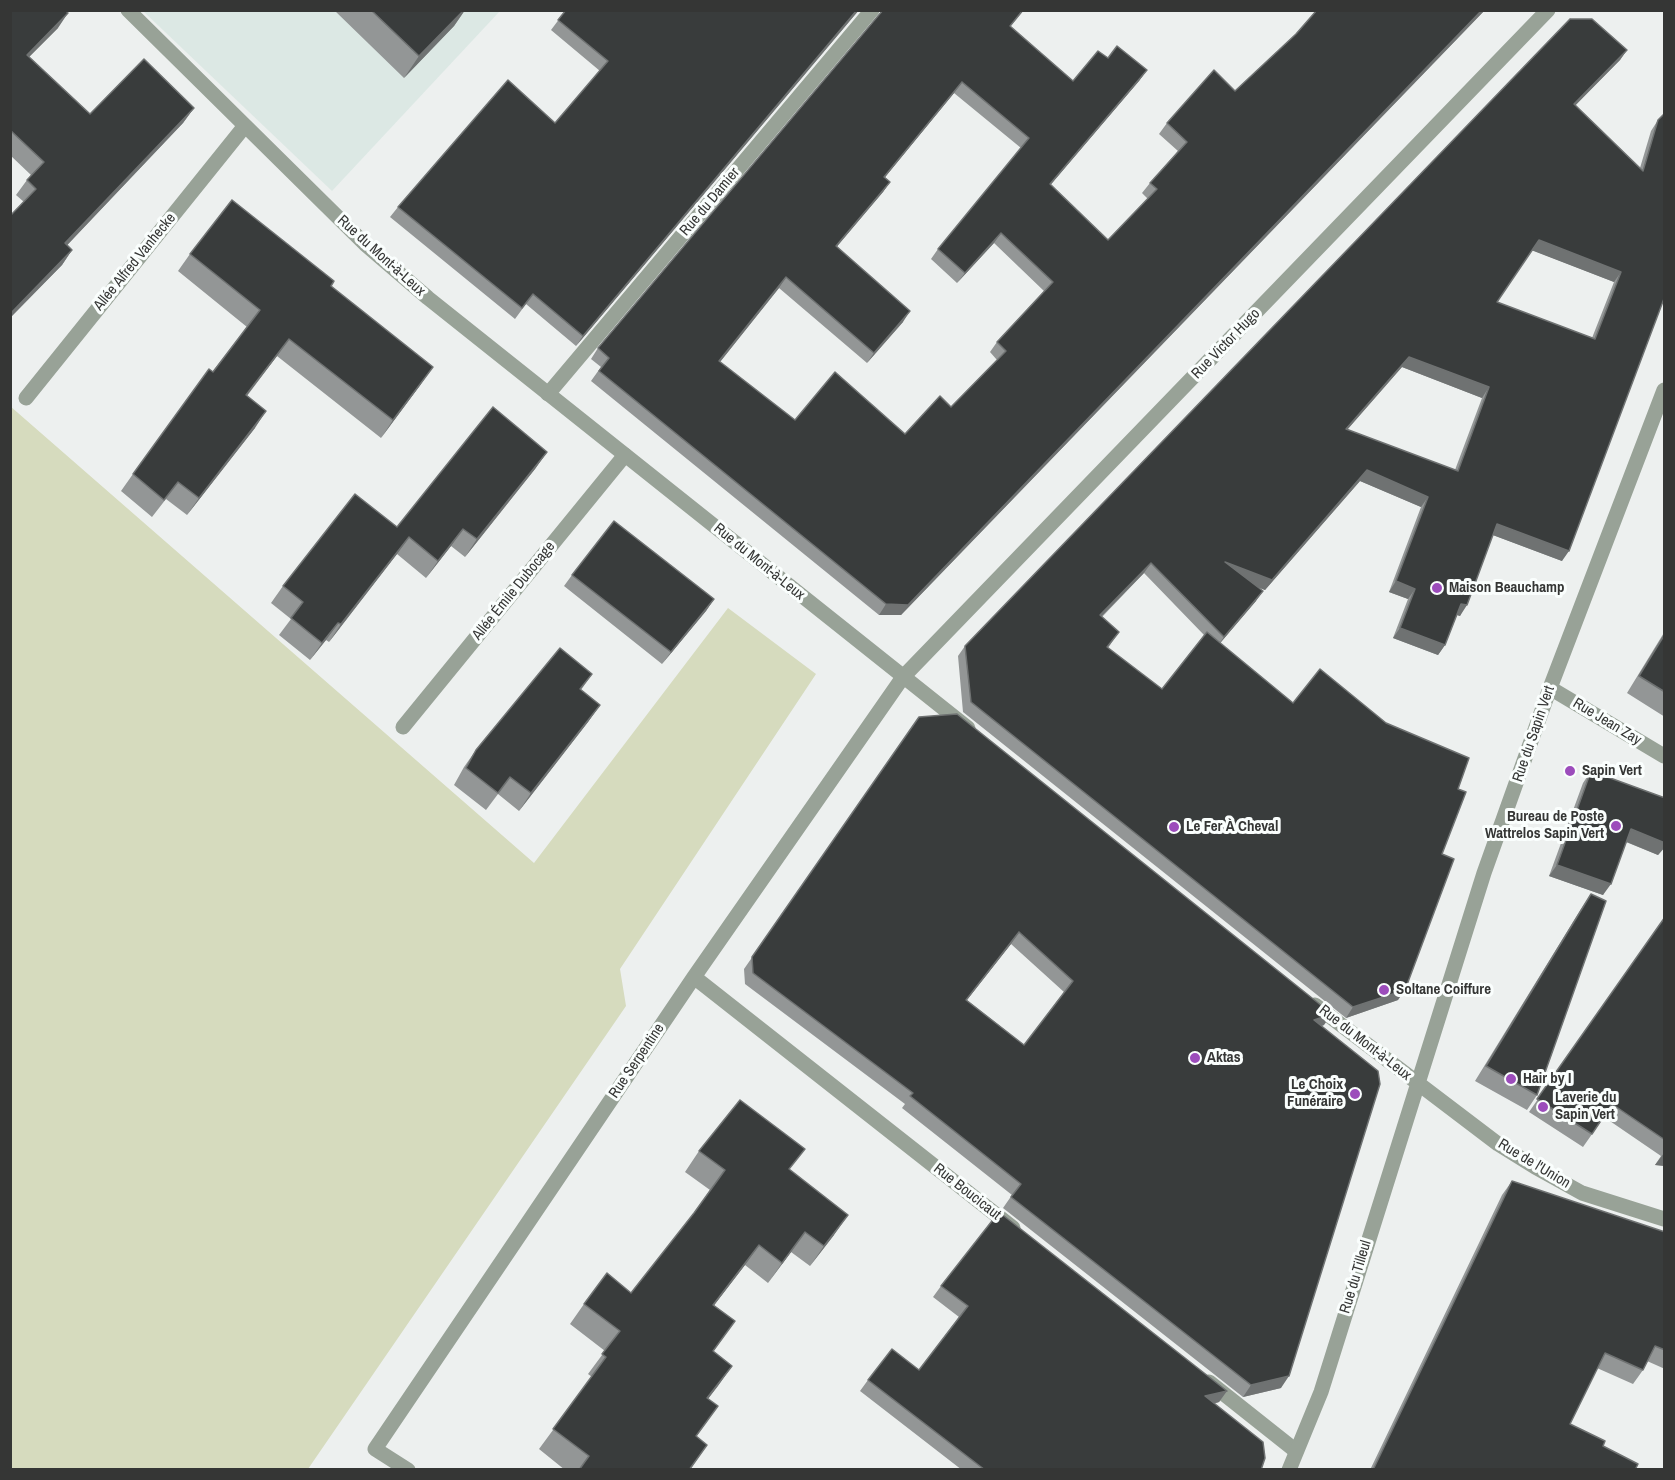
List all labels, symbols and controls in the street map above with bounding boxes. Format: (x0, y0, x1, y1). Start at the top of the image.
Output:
street label: Rue du Damier (676, 164, 744, 240)
street label: Allée Alfred Vanhecke (90, 210, 180, 314)
street label: Rue du Mont-à-Leux (333, 212, 429, 300)
street label: Rue Victor Hugo (1188, 305, 1264, 383)
street label: Rue du Mont-à-Leux (710, 520, 808, 604)
street label: Allée Émile Dubocage (469, 538, 559, 644)
place label: Maison Beauchamp (1449, 579, 1565, 597)
marker: Maison Beauchamp (1430, 581, 1444, 595)
street label: Rue du Sapin Vert (1509, 684, 1559, 784)
street label: Rue Jean Zay (1570, 695, 1644, 749)
place label: Sapin Vert (1582, 762, 1642, 780)
marker: Sapin Vert (1563, 764, 1577, 778)
place label: Bureau de Poste Wattrelos Sapin Vert (1485, 808, 1604, 843)
place label: Le Fer À Cheval (1186, 818, 1278, 836)
marker: Bureau de Poste Wattrelos Sapin Vert (1609, 819, 1623, 833)
marker: Le Fer À Cheval (1167, 820, 1181, 834)
place label: Soltane Coiffure (1396, 981, 1491, 999)
marker: Soltane Coiffure (1377, 983, 1391, 997)
street label: Rue du Mont-à-Leux (1315, 1001, 1415, 1085)
street label: Rue Serpentine (605, 1020, 669, 1102)
place label: Aktas (1207, 1049, 1240, 1067)
marker: Aktas (1188, 1051, 1202, 1065)
place label: Hair by I (1523, 1070, 1572, 1088)
marker: Hair by I (1504, 1072, 1518, 1086)
place label: Le Choix Funéraire (1287, 1076, 1343, 1111)
marker: Le Choix Funéraire (1348, 1087, 1362, 1101)
place label: Laverie du Sapin Vert (1555, 1089, 1617, 1124)
marker: Laverie du Sapin Vert (1536, 1100, 1550, 1114)
street label: Rue de l'Union (1495, 1135, 1573, 1193)
street label: Rue Boucicaut (930, 1160, 1004, 1224)
street label: Rue du Tilleul (1336, 1238, 1376, 1316)

